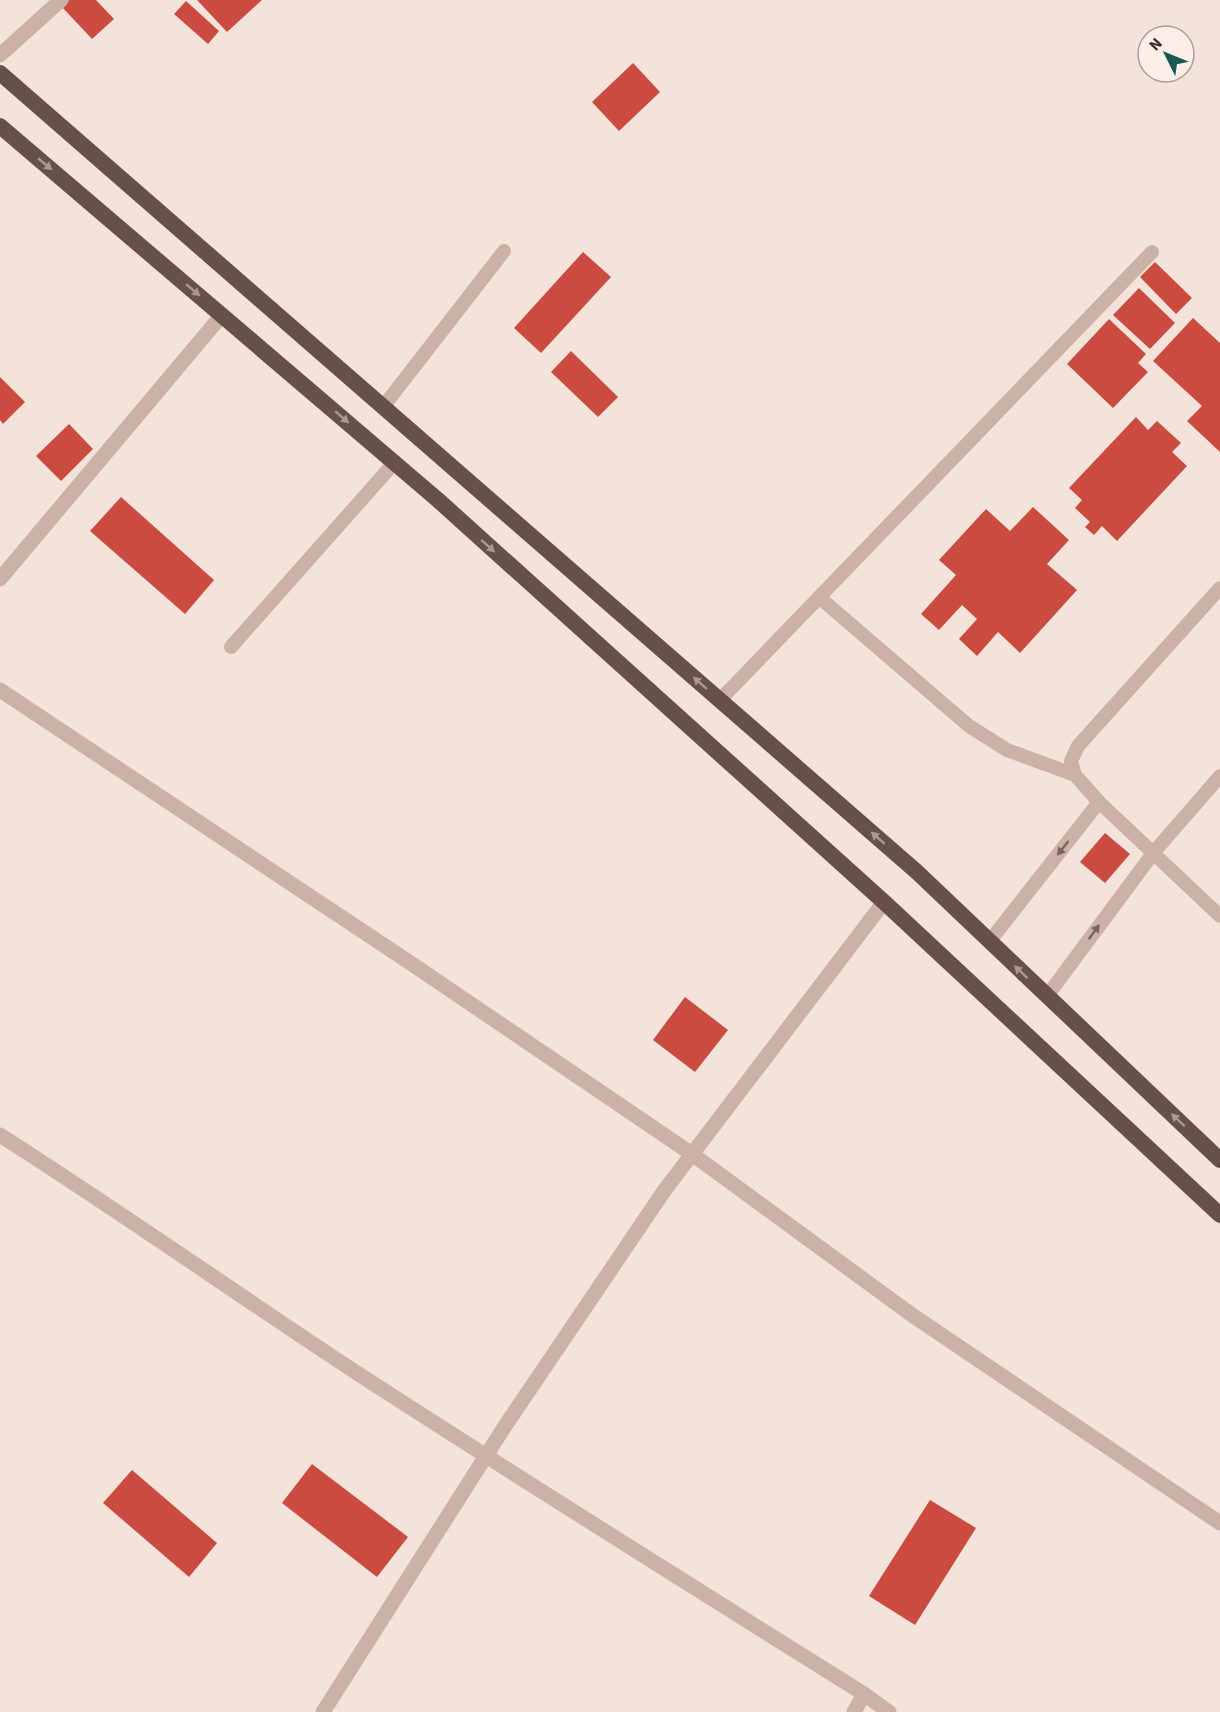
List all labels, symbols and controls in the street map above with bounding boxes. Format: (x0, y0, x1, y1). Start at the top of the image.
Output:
north arrow (1136, 24, 1196, 84)
text: N (1144, 33, 1167, 56)
one-way arrow (37, 157, 52, 170)
one-way arrow (185, 284, 201, 297)
one-way arrow (334, 410, 349, 423)
one-way arrow (480, 539, 495, 552)
one-way arrow (693, 677, 708, 690)
one-way arrow (871, 832, 886, 845)
one-way arrow (1056, 840, 1069, 856)
one-way arrow (1088, 925, 1100, 941)
one-way arrow (1014, 965, 1028, 979)
one-way arrow (1170, 1113, 1185, 1127)

